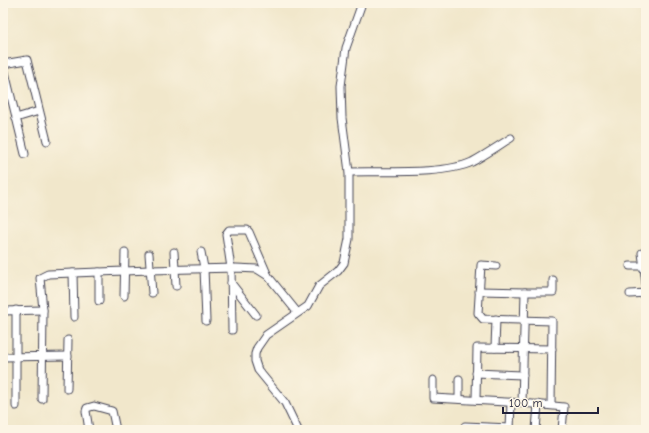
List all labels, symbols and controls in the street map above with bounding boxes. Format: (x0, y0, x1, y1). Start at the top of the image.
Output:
scale bar (503, 389, 598, 415)
text: 100 m (509, 396, 542, 410)

